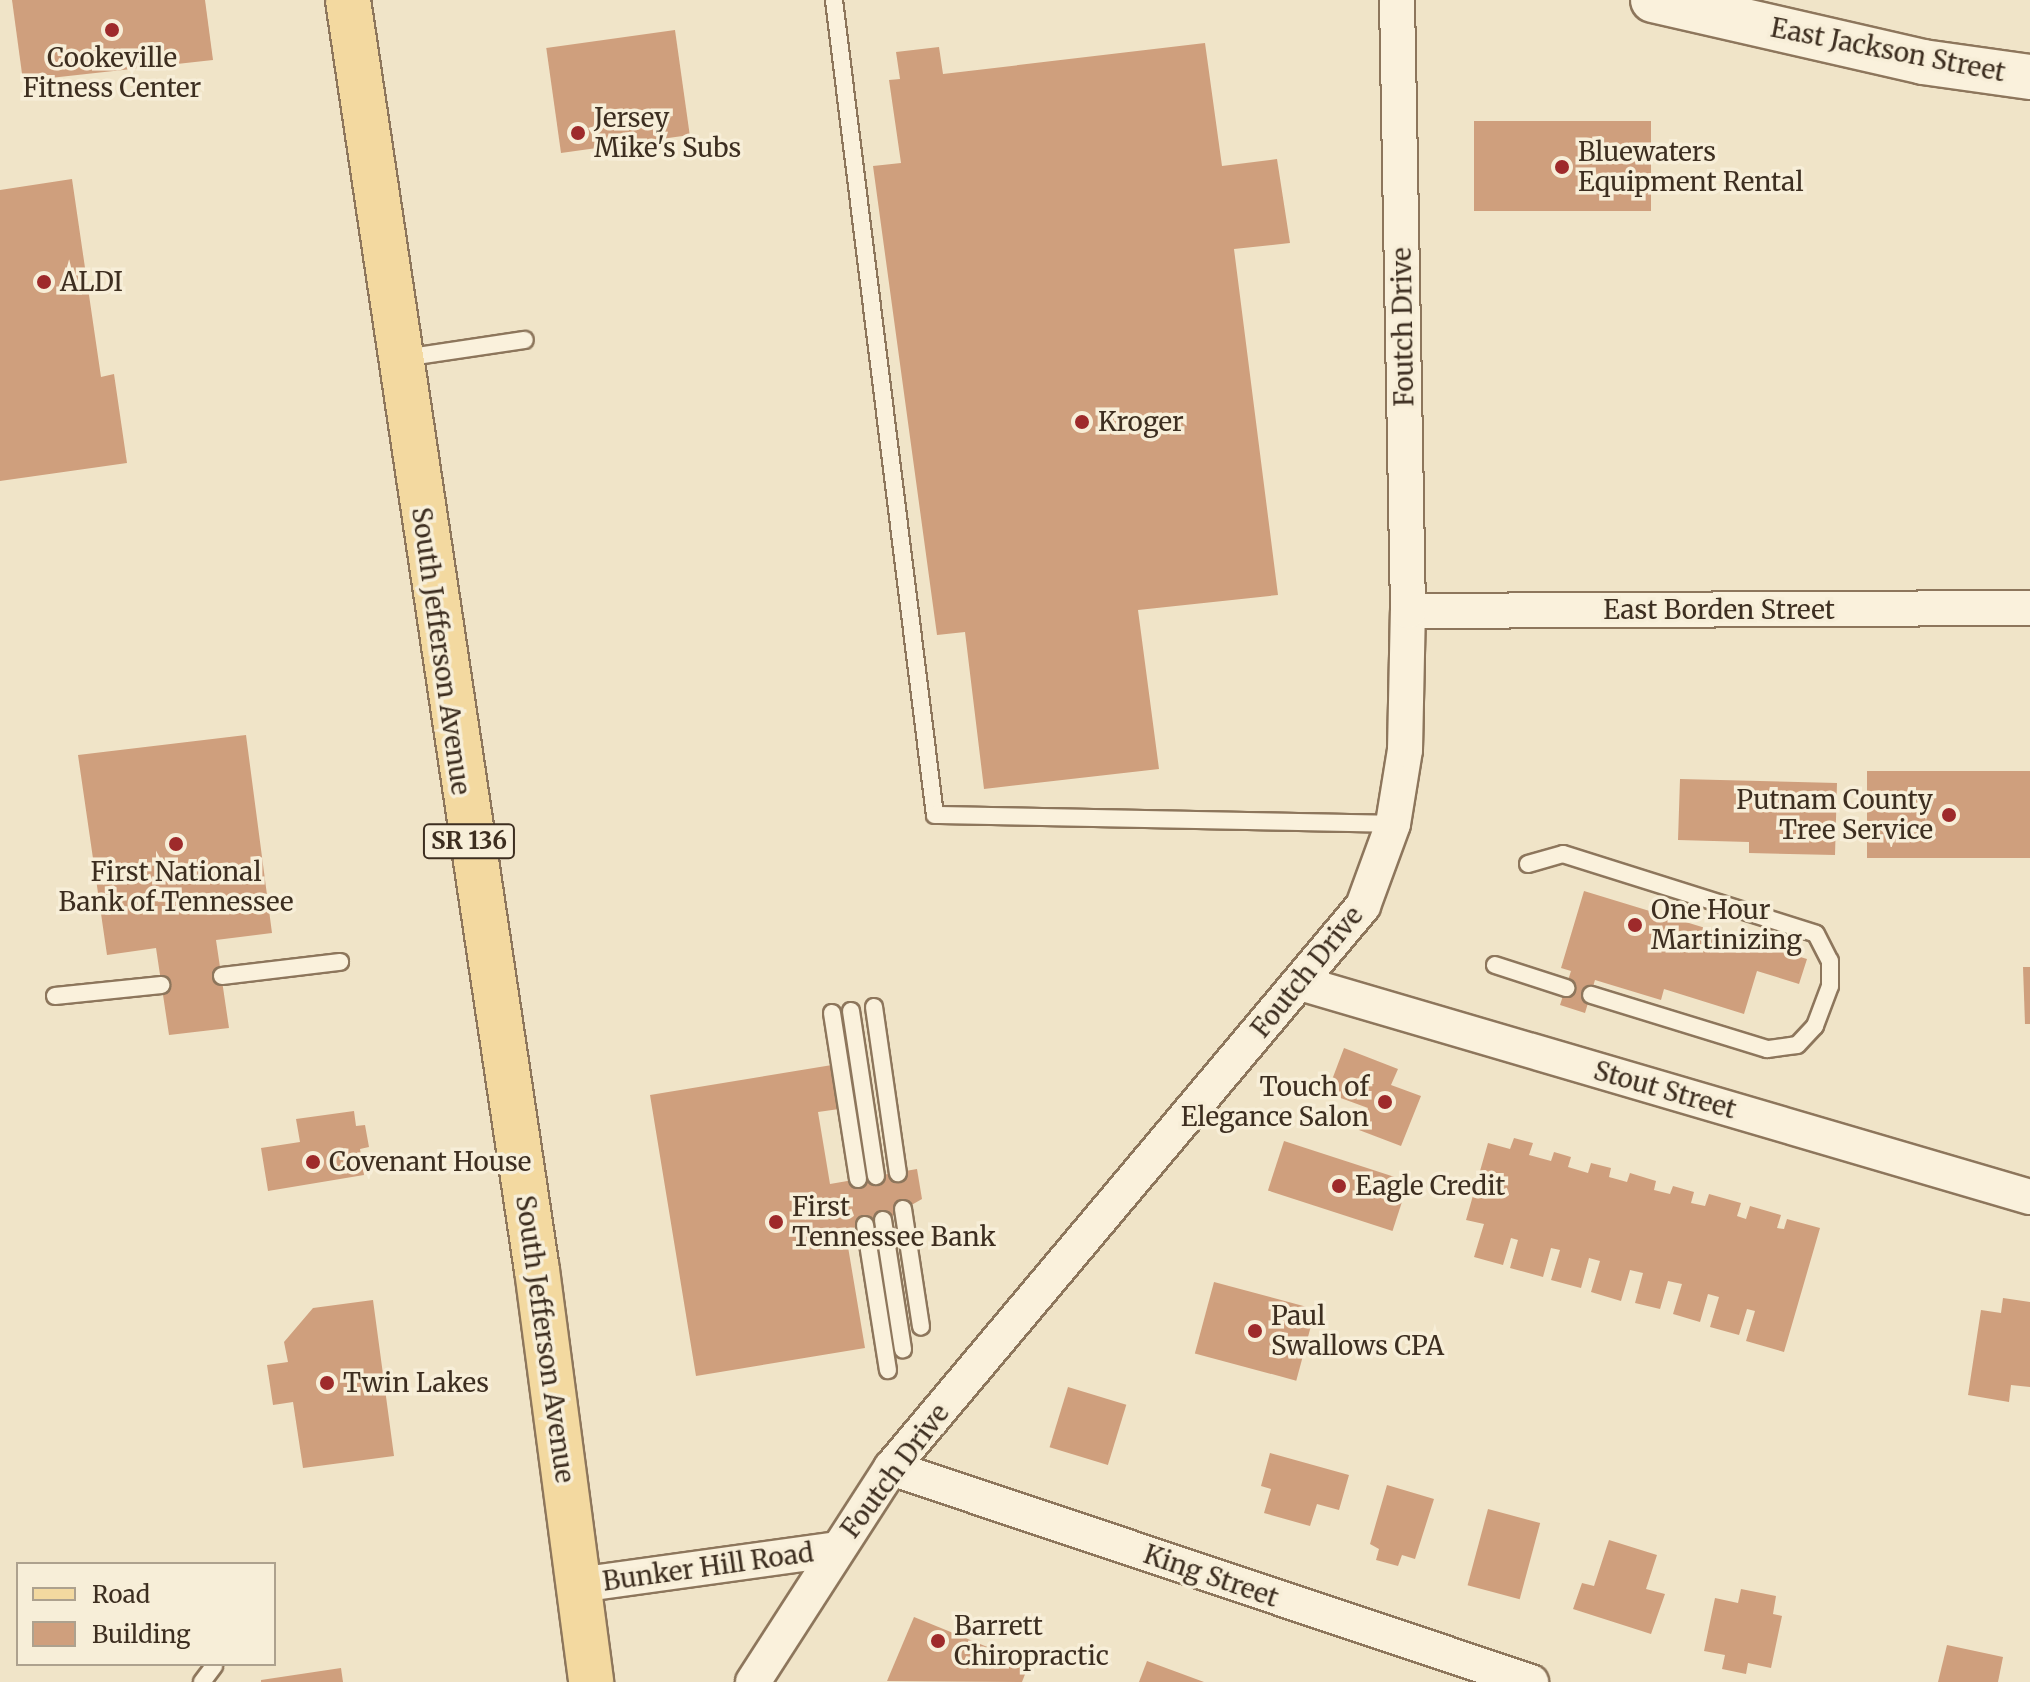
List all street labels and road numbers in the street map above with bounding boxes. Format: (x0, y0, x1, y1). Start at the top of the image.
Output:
street label: East Jackson Street (1768, 12, 2008, 88)
street label: Foutch Drive (1386, 247, 1420, 407)
street label: South Jefferson Avenue (405, 505, 477, 797)
street label: East Borden Street (1603, 594, 1835, 626)
road number: SR 136 (421, 821, 517, 861)
street label: Foutch Drive (1245, 900, 1369, 1044)
street label: Stout Street (1590, 1055, 1740, 1125)
street label: South Jefferson Avenue (509, 1193, 581, 1485)
street label: Foutch Drive (835, 1398, 955, 1544)
street label: Bunker Hill Road (601, 1537, 815, 1597)
street label: King Street (1140, 1538, 1282, 1614)

